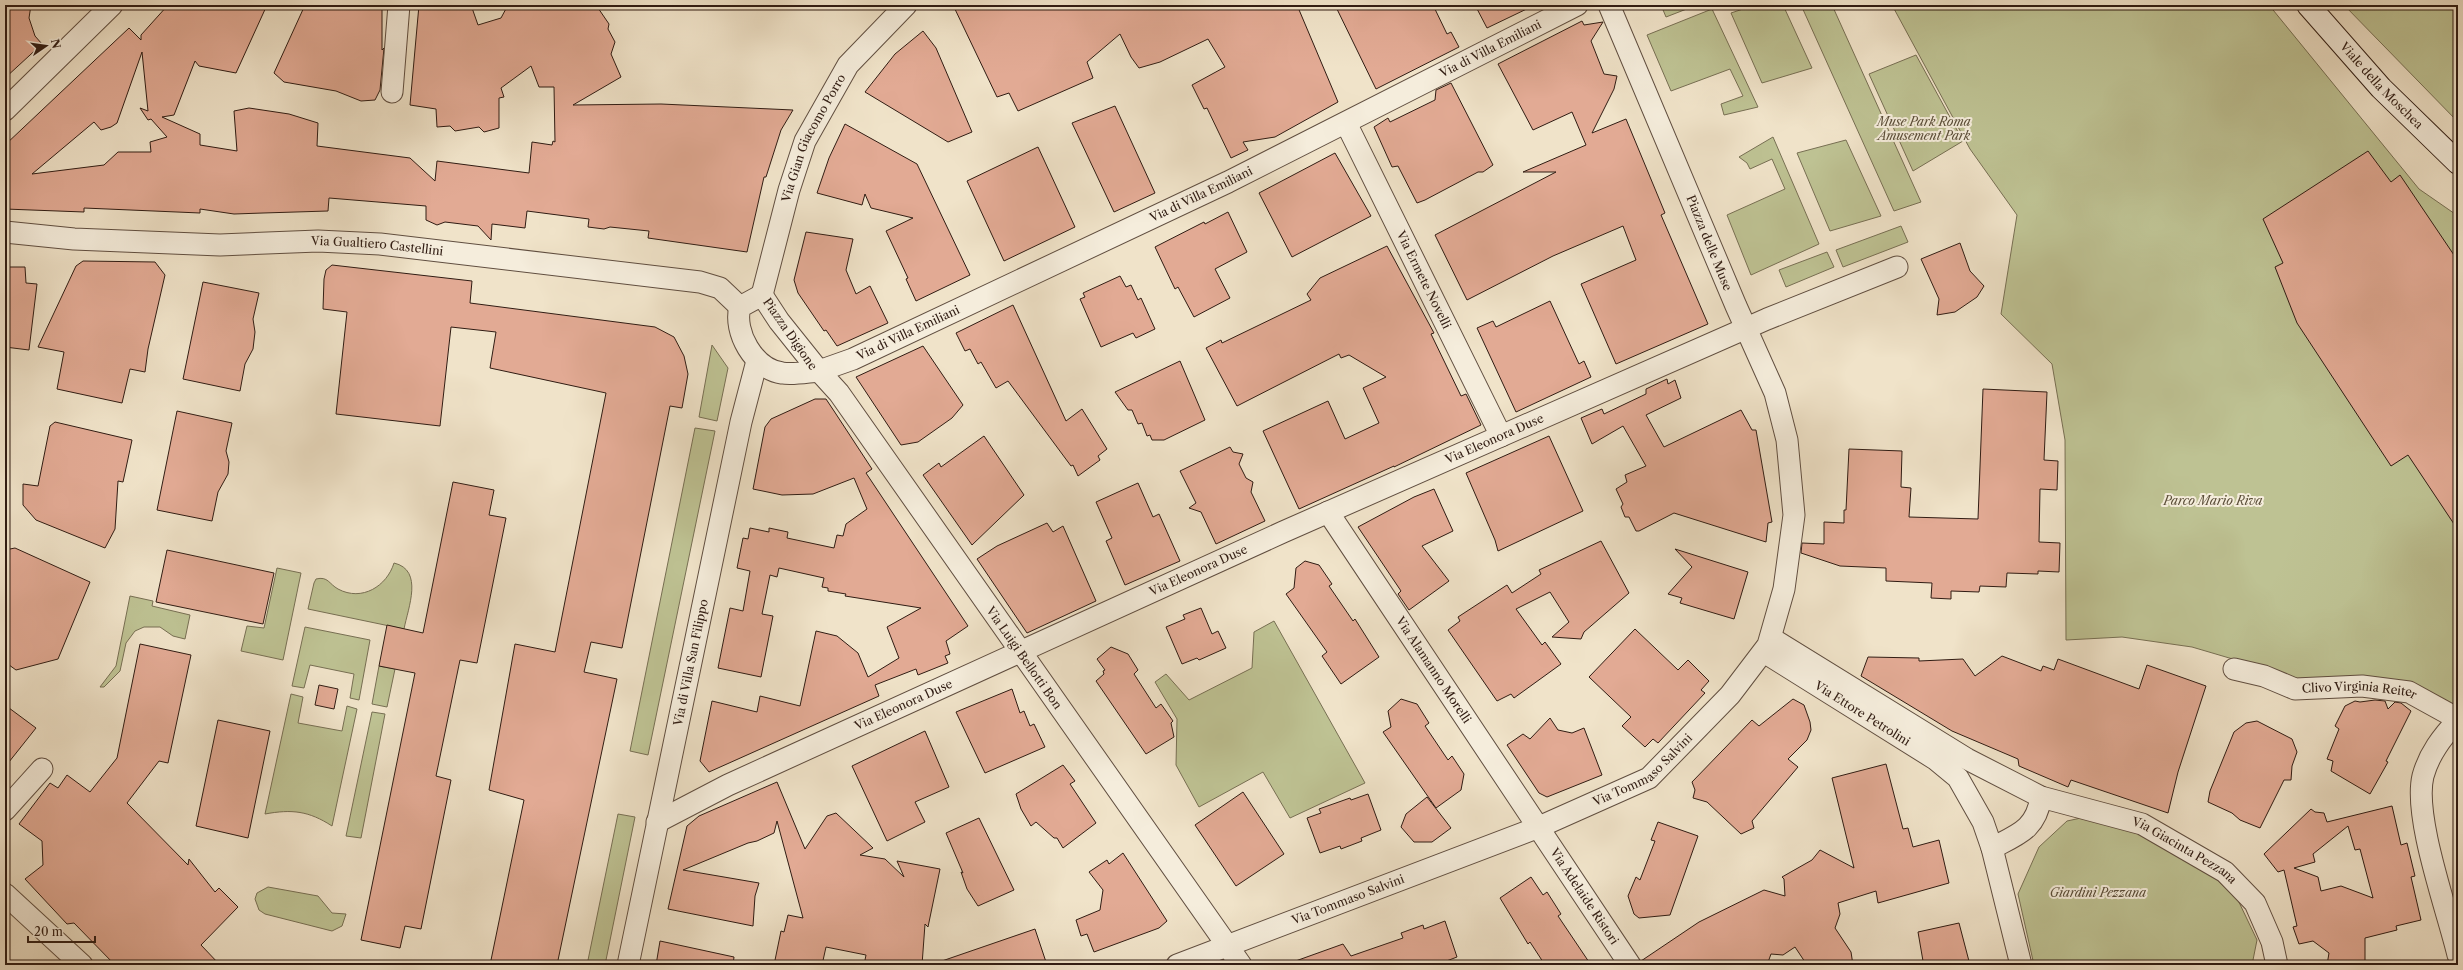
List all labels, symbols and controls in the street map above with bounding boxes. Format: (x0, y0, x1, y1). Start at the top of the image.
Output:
street label: Via di Villa Emiliani (1436, 16, 1544, 81)
north arrow (26, 26, 66, 66)
text: N (48, 38, 64, 50)
street label: Viale della Moschea (2336, 38, 2427, 132)
street label: Via Gian Giacomo Porro (778, 71, 848, 205)
park label: Muse Park Roma Amusement Park (1875, 114, 1971, 143)
street label: Via di Villa Emiliani (1146, 163, 1255, 225)
street label: Piazza delle Muse (1683, 193, 1736, 293)
street label: Via Ermete Novelli (1393, 227, 1455, 331)
street label: Via Gualtiero Castellini (310, 233, 444, 258)
street label: Piazza Digione (760, 295, 821, 373)
street label: Via di Villa Emiliani (853, 302, 962, 364)
street label: Via Eleonora Duse (1442, 410, 1546, 467)
park label: Parco Mario Riva (2163, 493, 2262, 508)
street label: Via Eleonora Duse (1146, 541, 1250, 599)
street label: Via di Villa San Filippo (670, 598, 711, 728)
street label: Via Luigi Bellotti Bon (983, 603, 1066, 712)
street label: Via Alamanno Morelli (1392, 613, 1475, 726)
street label: Via Eleonora Duse (851, 676, 955, 734)
street label: Via Ettore Petrolini (1811, 677, 1913, 749)
street label: Clivo Virginia Reiter (2301, 678, 2420, 702)
street label: Via Tommaso Salvini (1590, 730, 1695, 809)
street label: Via Giacinta Pezzana (2130, 813, 2241, 887)
street label: Via Adelaide Ristori (1547, 844, 1622, 947)
street label: Via Tommaso Salvini (1288, 871, 1407, 928)
park label: Giardini Pezzana (2050, 885, 2146, 900)
scale bar (28, 918, 95, 944)
text: 20 m (34, 924, 63, 939)

